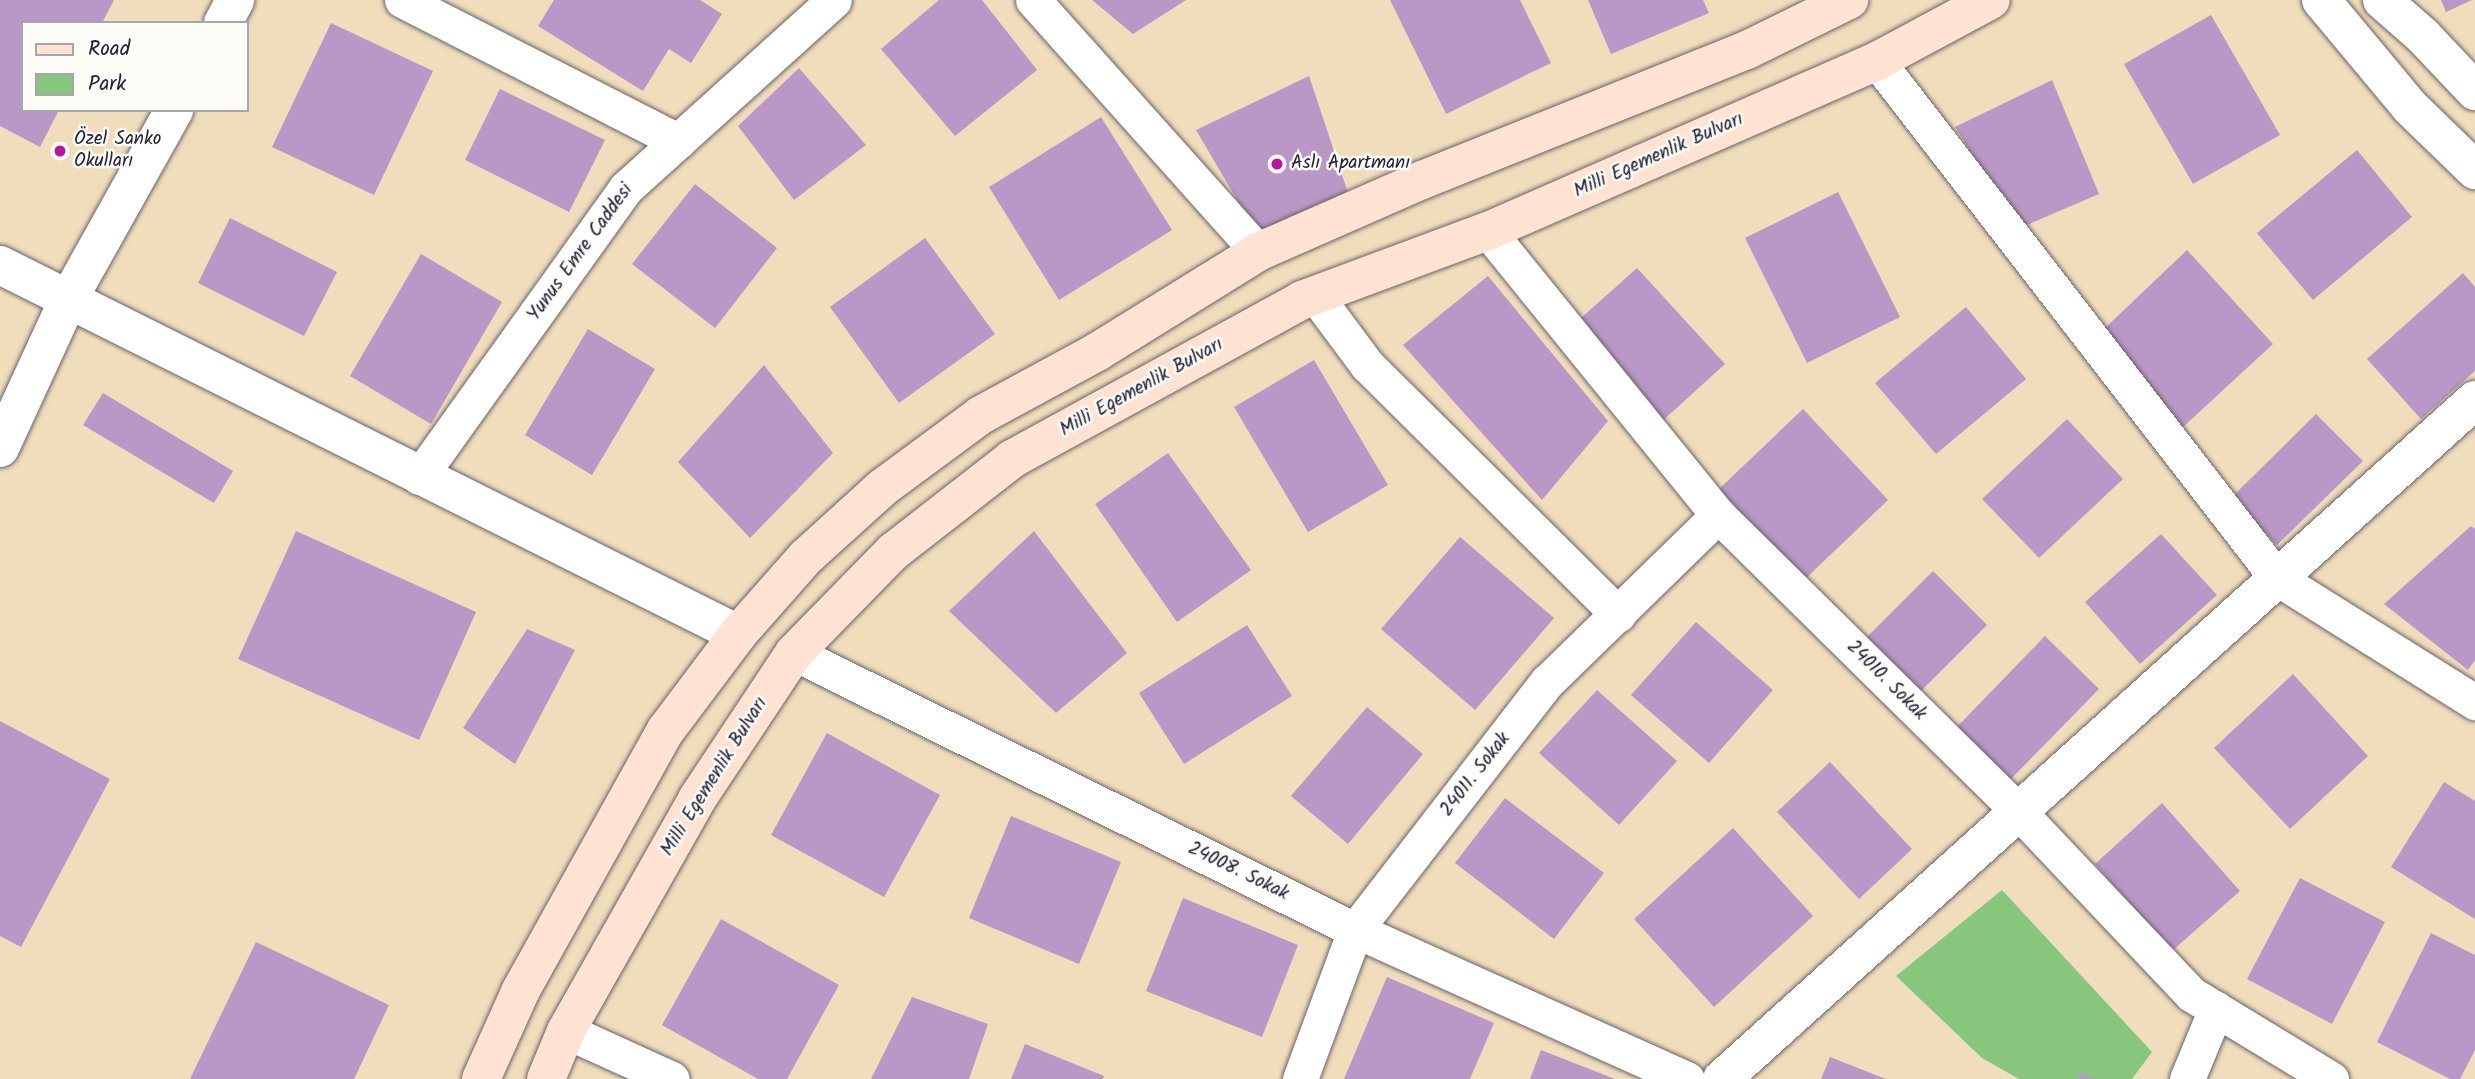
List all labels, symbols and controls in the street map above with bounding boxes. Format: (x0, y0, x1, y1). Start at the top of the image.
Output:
legend (21, 21, 248, 112)
text: Road (88, 33, 130, 66)
text: Park (88, 68, 126, 101)
street label: Milli Egemenlik Bulvarı (1571, 108, 1747, 204)
place label: Özel Sanko Okulları (74, 129, 161, 173)
marker: Özel Sanko Okulları (52, 143, 68, 159)
place label: Aslı Apartmanı (1291, 153, 1410, 175)
marker: Aslı Apartmanı (1269, 156, 1285, 172)
street label: Yunus Emre Caddesi (524, 180, 638, 326)
street label: Milli Egemenlik Bulvarı (1056, 334, 1228, 442)
street label: 24010. Sokak (1841, 636, 1931, 726)
street label: Milli Egemenlik Bulvarı (657, 693, 773, 861)
street label: 24011. Sokak (1436, 728, 1516, 822)
street label: 24008. Sokak (1184, 838, 1292, 906)

